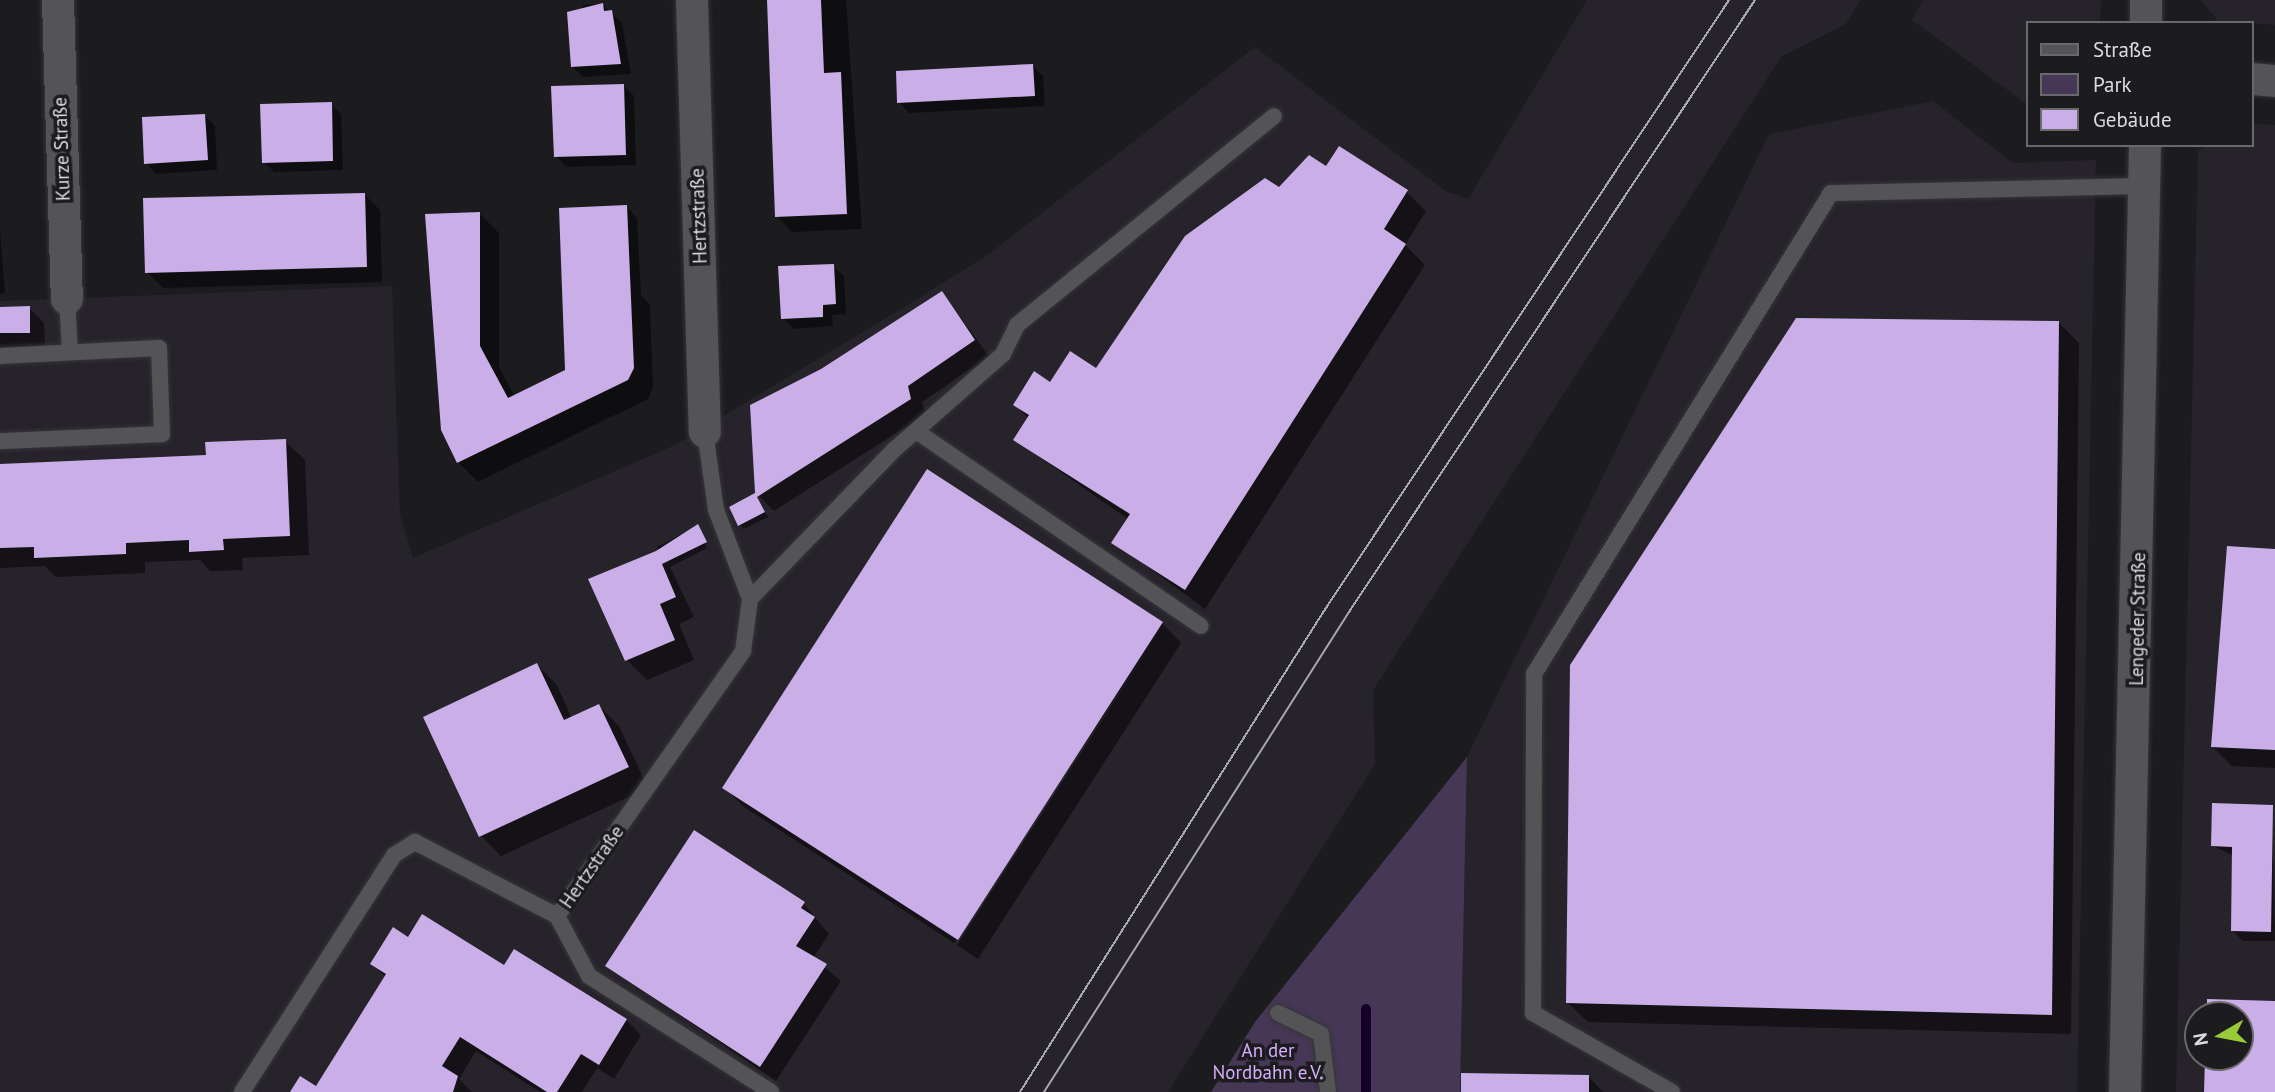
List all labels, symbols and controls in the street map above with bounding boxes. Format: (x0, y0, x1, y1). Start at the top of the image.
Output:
legend (2026, 21, 2254, 147)
text: Straße (2093, 36, 2152, 63)
text: Park (2093, 71, 2132, 98)
street label: Kurze Straße (49, 97, 75, 201)
text: Gebäude (2093, 106, 2172, 133)
street label: Hertzstraße (686, 168, 712, 264)
street label: Lengeder Straße (2125, 552, 2151, 686)
street label: Hertzstraße (555, 821, 629, 913)
north arrow (2184, 1001, 2254, 1071)
text: N (2187, 1031, 2213, 1048)
park label: An der Nordbahn e.V. (1213, 1040, 1323, 1084)

